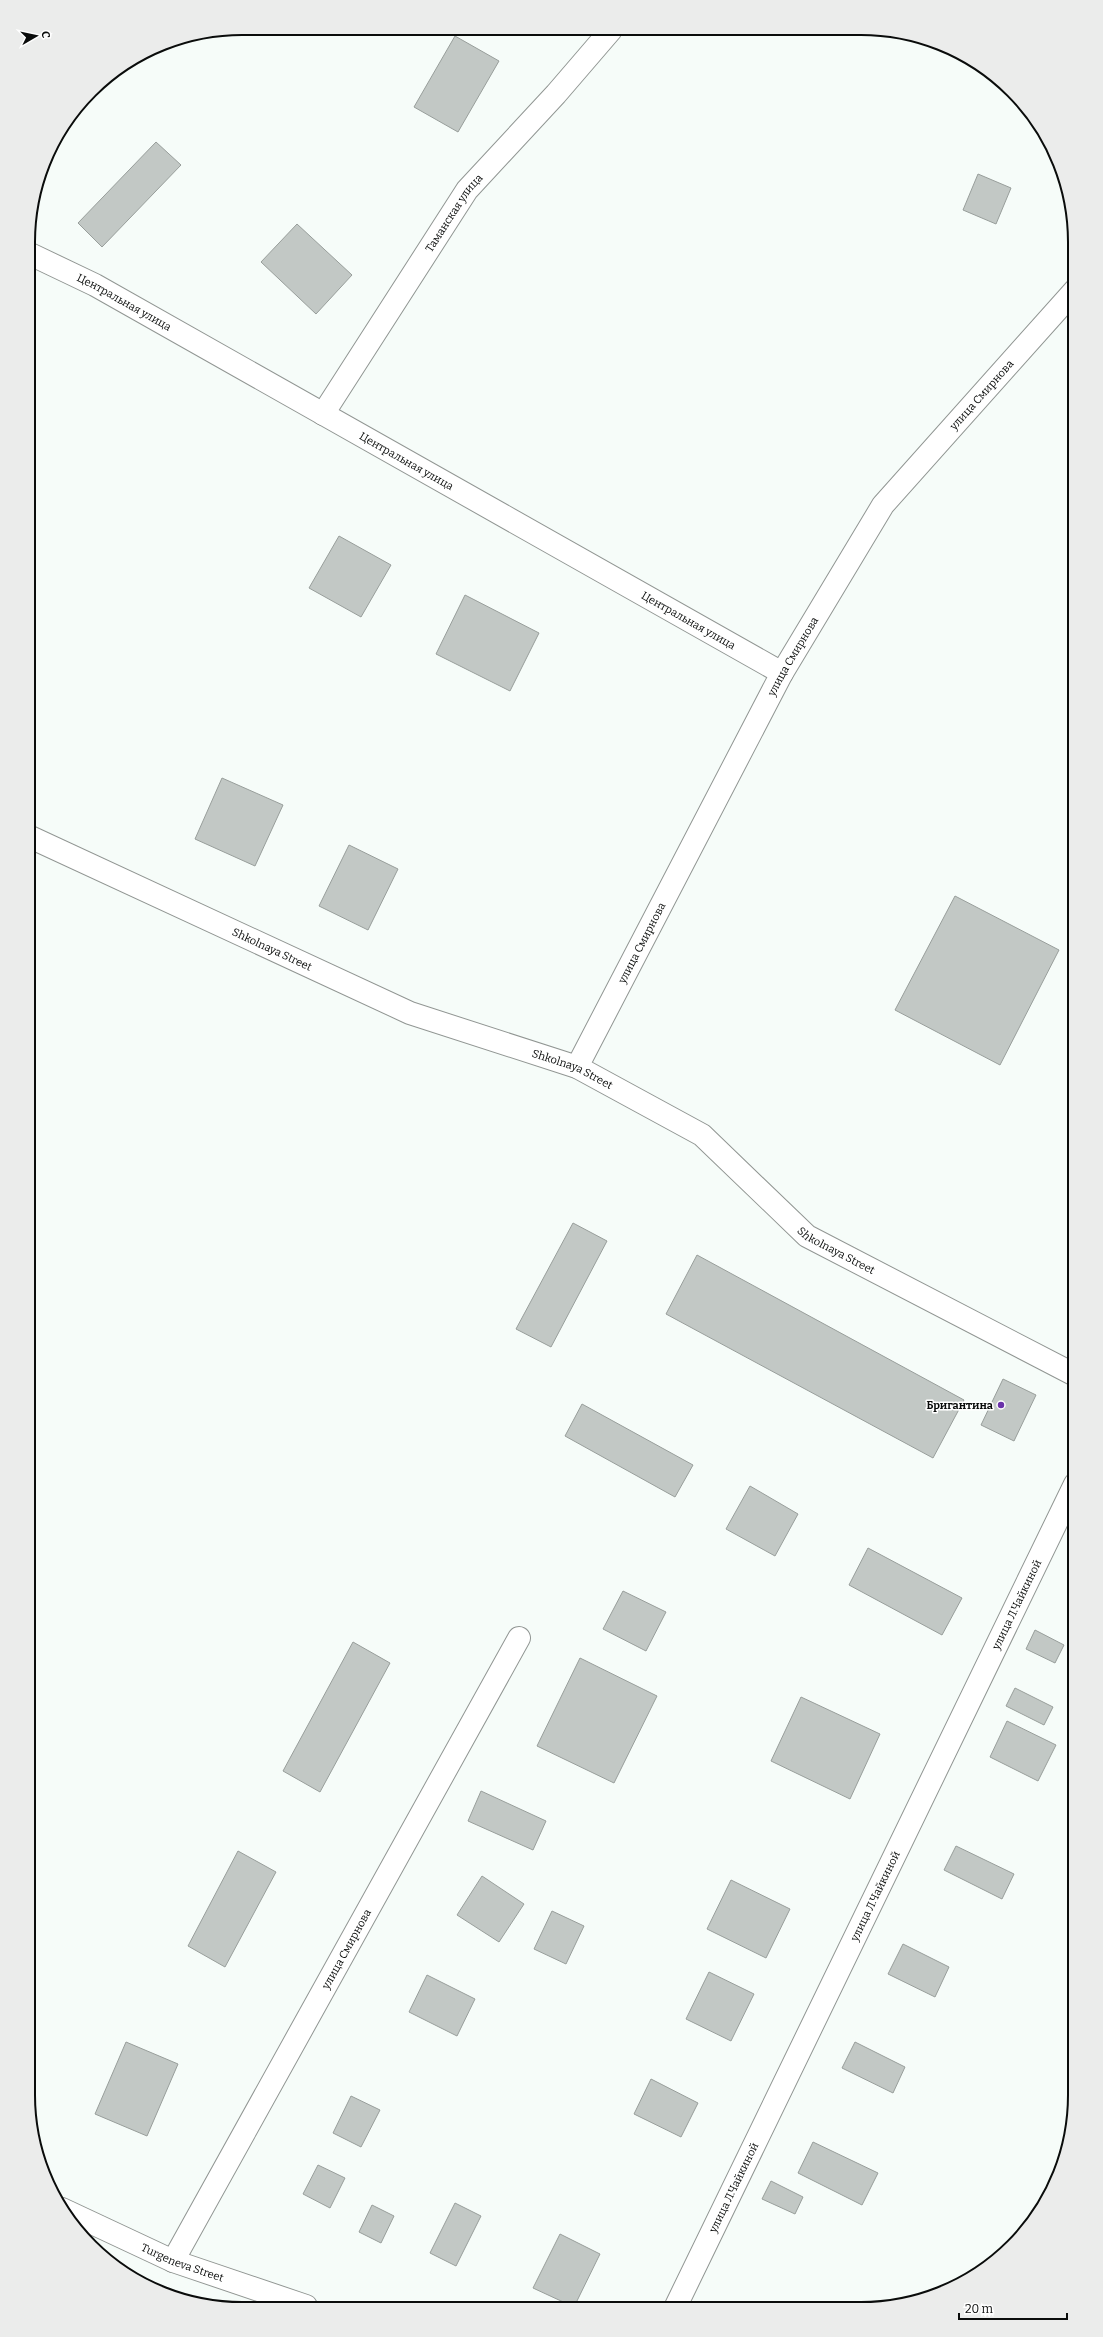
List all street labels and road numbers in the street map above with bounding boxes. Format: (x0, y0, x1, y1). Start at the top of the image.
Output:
street label: Таманская улица (423, 172, 485, 255)
street label: Центральная улица (75, 271, 173, 334)
street label: улица Смирнова (947, 357, 1016, 433)
street label: Центральная улица (357, 430, 456, 493)
street label: Центральная улица (639, 589, 738, 652)
street label: улица Смирнова (765, 615, 821, 699)
street label: улица Смирнова (615, 900, 668, 987)
street label: Shkolnaya Street (230, 925, 314, 974)
street label: Shkolnaya Street (530, 1047, 615, 1092)
street label: Shkolnaya Street (794, 1224, 877, 1277)
street label: улица Л.Чайкиной (989, 1558, 1044, 1653)
street label: улица Л.Чайкиной (848, 1849, 903, 1944)
street label: улица Смирнова (319, 1907, 374, 1992)
street label: улица Л.Чайкиной (706, 2141, 761, 2236)
street label: Turgeneva Street (139, 2241, 225, 2285)

